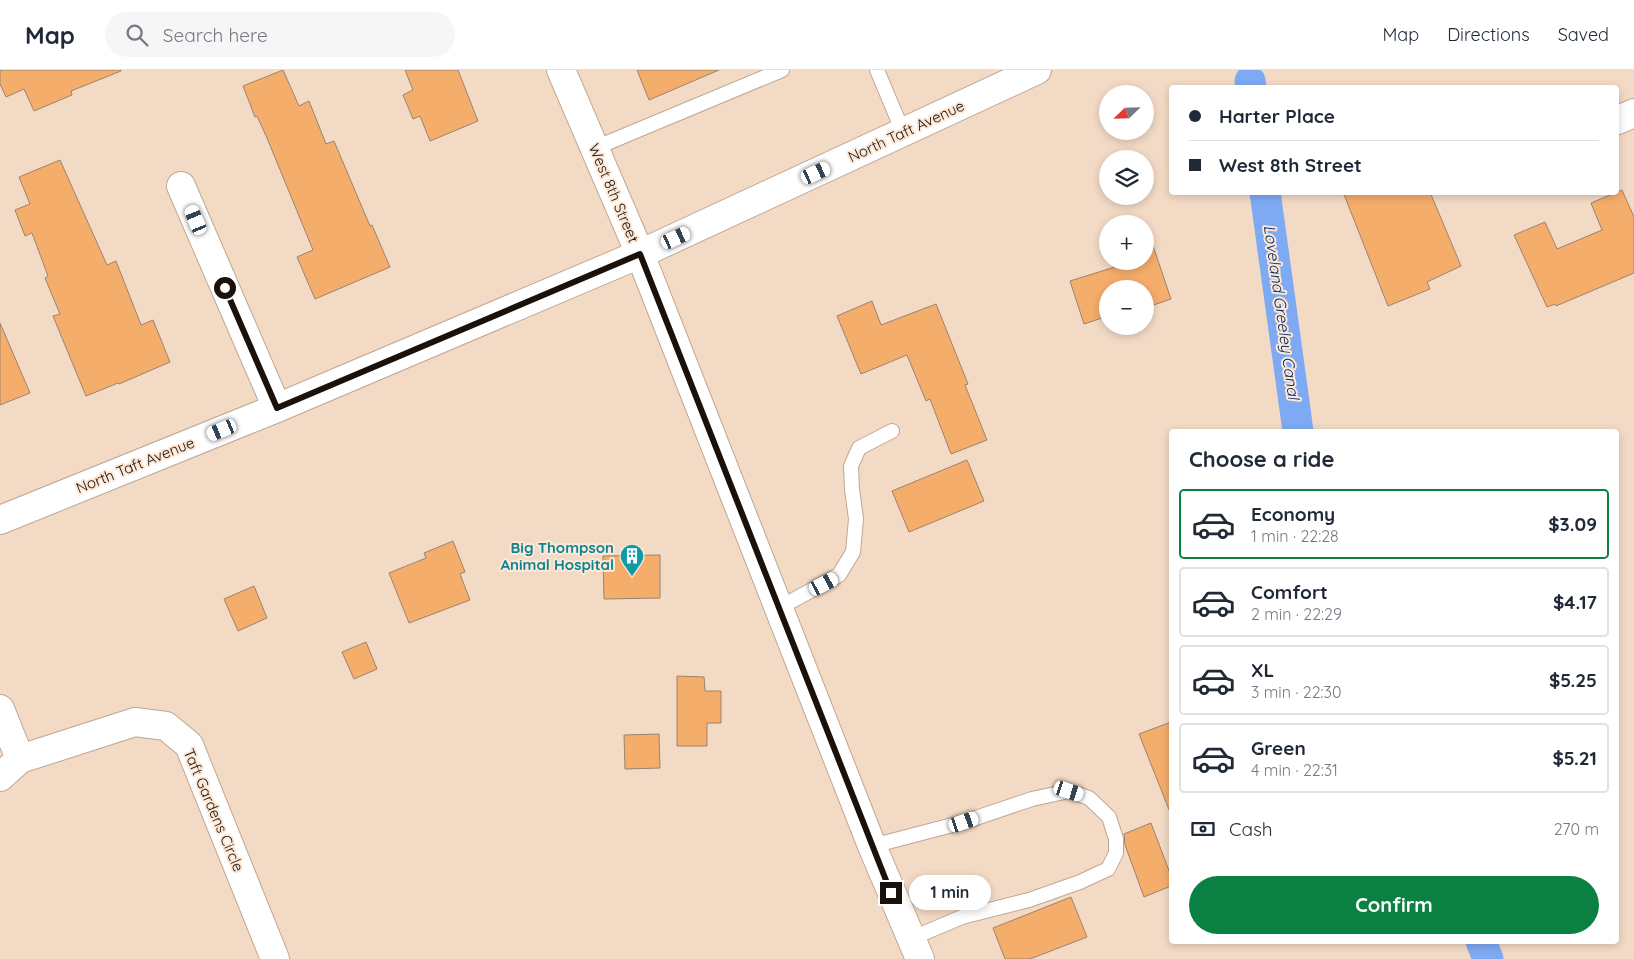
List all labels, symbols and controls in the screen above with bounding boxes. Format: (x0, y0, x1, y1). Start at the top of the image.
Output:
search box (105, 12, 455, 57)
text: Map (25, 20, 75, 50)
icon: search (123, 21, 151, 49)
text: Search here (163, 23, 268, 47)
text: Map (1382, 23, 1419, 46)
text: Directions (1447, 23, 1530, 46)
text: Saved (1558, 23, 1609, 46)
north arrow (1099, 85, 1154, 140)
map controls (1099, 85, 1154, 335)
street label: North Taft Avenue (845, 96, 967, 166)
text: Harter Place (1219, 104, 1335, 128)
street label: West 8th Street (585, 141, 643, 245)
button: layers (1099, 150, 1154, 205)
text: West 8th Street (1219, 153, 1362, 177)
car (799, 160, 832, 186)
car (183, 203, 208, 237)
button: + (1099, 215, 1154, 270)
water label: Loveland Greeley Canal (1260, 224, 1304, 403)
car (659, 225, 692, 251)
route start (214, 277, 236, 299)
button: − (1099, 280, 1154, 335)
car (205, 417, 238, 443)
street label: North Taft Avenue (73, 433, 197, 497)
text: Choose a ride (1189, 445, 1334, 473)
icon: car (1191, 502, 1236, 547)
text: Economy (1251, 502, 1335, 526)
text: $3.09 (1548, 512, 1597, 536)
text: 1 min · 22:28 (1251, 526, 1339, 546)
place label: Big Thompson Animal Hospital (500, 538, 614, 574)
building icon: Big Thompson Animal Hospital (619, 543, 645, 577)
car (807, 570, 840, 598)
icon: car (1191, 580, 1236, 625)
text: Comfort (1251, 580, 1328, 604)
text: $4.17 (1553, 590, 1597, 614)
text: 2 min · 22:29 (1251, 604, 1342, 624)
icon: car (1191, 658, 1236, 703)
text: XL (1251, 658, 1274, 682)
text: $5.25 (1549, 668, 1597, 692)
text: 3 min · 22:30 (1251, 682, 1342, 702)
icon: car (1191, 736, 1236, 781)
text: Green (1251, 736, 1306, 760)
street label: Taft Gardens Circle (180, 746, 248, 874)
text: $5.21 (1553, 746, 1597, 770)
text: 4 min · 22:31 (1251, 760, 1338, 780)
car (1052, 779, 1085, 803)
car (947, 810, 980, 834)
icon: cash (1189, 815, 1217, 843)
text: Cash (1229, 817, 1273, 841)
text: 270 m (1554, 819, 1599, 839)
callout: 1 min (908, 876, 991, 910)
button: Confirm (1189, 876, 1599, 934)
route end (880, 882, 902, 904)
text: 1 min (931, 882, 969, 902)

